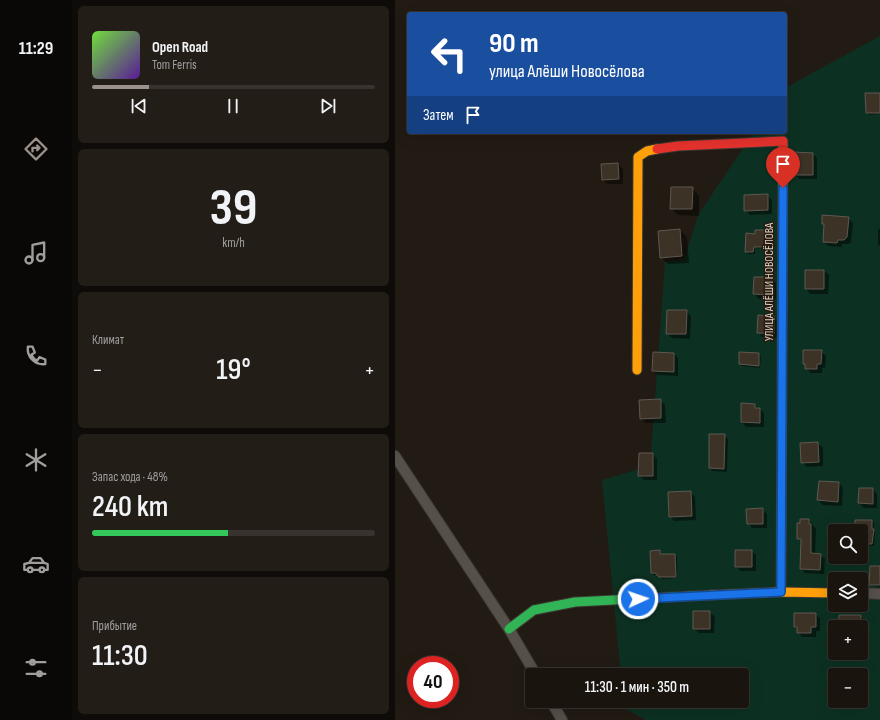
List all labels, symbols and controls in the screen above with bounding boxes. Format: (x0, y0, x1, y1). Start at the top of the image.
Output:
text: 90 m (489, 27, 539, 60)
icon: left (423, 28, 475, 80)
text: 11:29 (19, 38, 53, 59)
text: Open Road (152, 38, 208, 57)
text: Tom Ferris (152, 57, 197, 73)
text: улица Алёши Новосёлова (489, 61, 645, 82)
icon: previous (128, 95, 150, 117)
icon: pause (222, 95, 244, 117)
icon: next (317, 95, 339, 117)
icon: arrive (462, 104, 484, 126)
text: Затем (423, 106, 454, 125)
icon: directions (22, 135, 50, 163)
pin (766, 147, 800, 188)
icon: arrive (772, 153, 794, 175)
text: 39 (210, 177, 257, 240)
street label: УЛИЦА АЛЁШИ НОВОСЁЛОВА (762, 222, 777, 341)
text: km/h (222, 235, 245, 251)
icon: music (22, 239, 50, 267)
text: Климат (92, 332, 124, 348)
icon: phone (22, 342, 50, 370)
text: 19° (216, 352, 251, 388)
text: − (92, 357, 103, 384)
text: + (364, 357, 375, 384)
icon: climate (22, 446, 50, 474)
text: Запас хода · 48% (92, 469, 168, 485)
text: 240 km (92, 489, 168, 525)
map controls (828, 524, 868, 708)
button: search (828, 524, 868, 564)
icon: car (22, 550, 50, 578)
button: layers (828, 572, 868, 612)
position arrow (617, 578, 659, 620)
text: Прибытие (92, 618, 137, 634)
button: + (828, 620, 868, 660)
text: 11:30 (92, 638, 148, 674)
icon: filters (22, 654, 50, 682)
speed limit sign: 40 (407, 656, 459, 708)
button: − (828, 668, 868, 708)
text: 11:30 · 1 мин · 350 m (585, 678, 689, 697)

